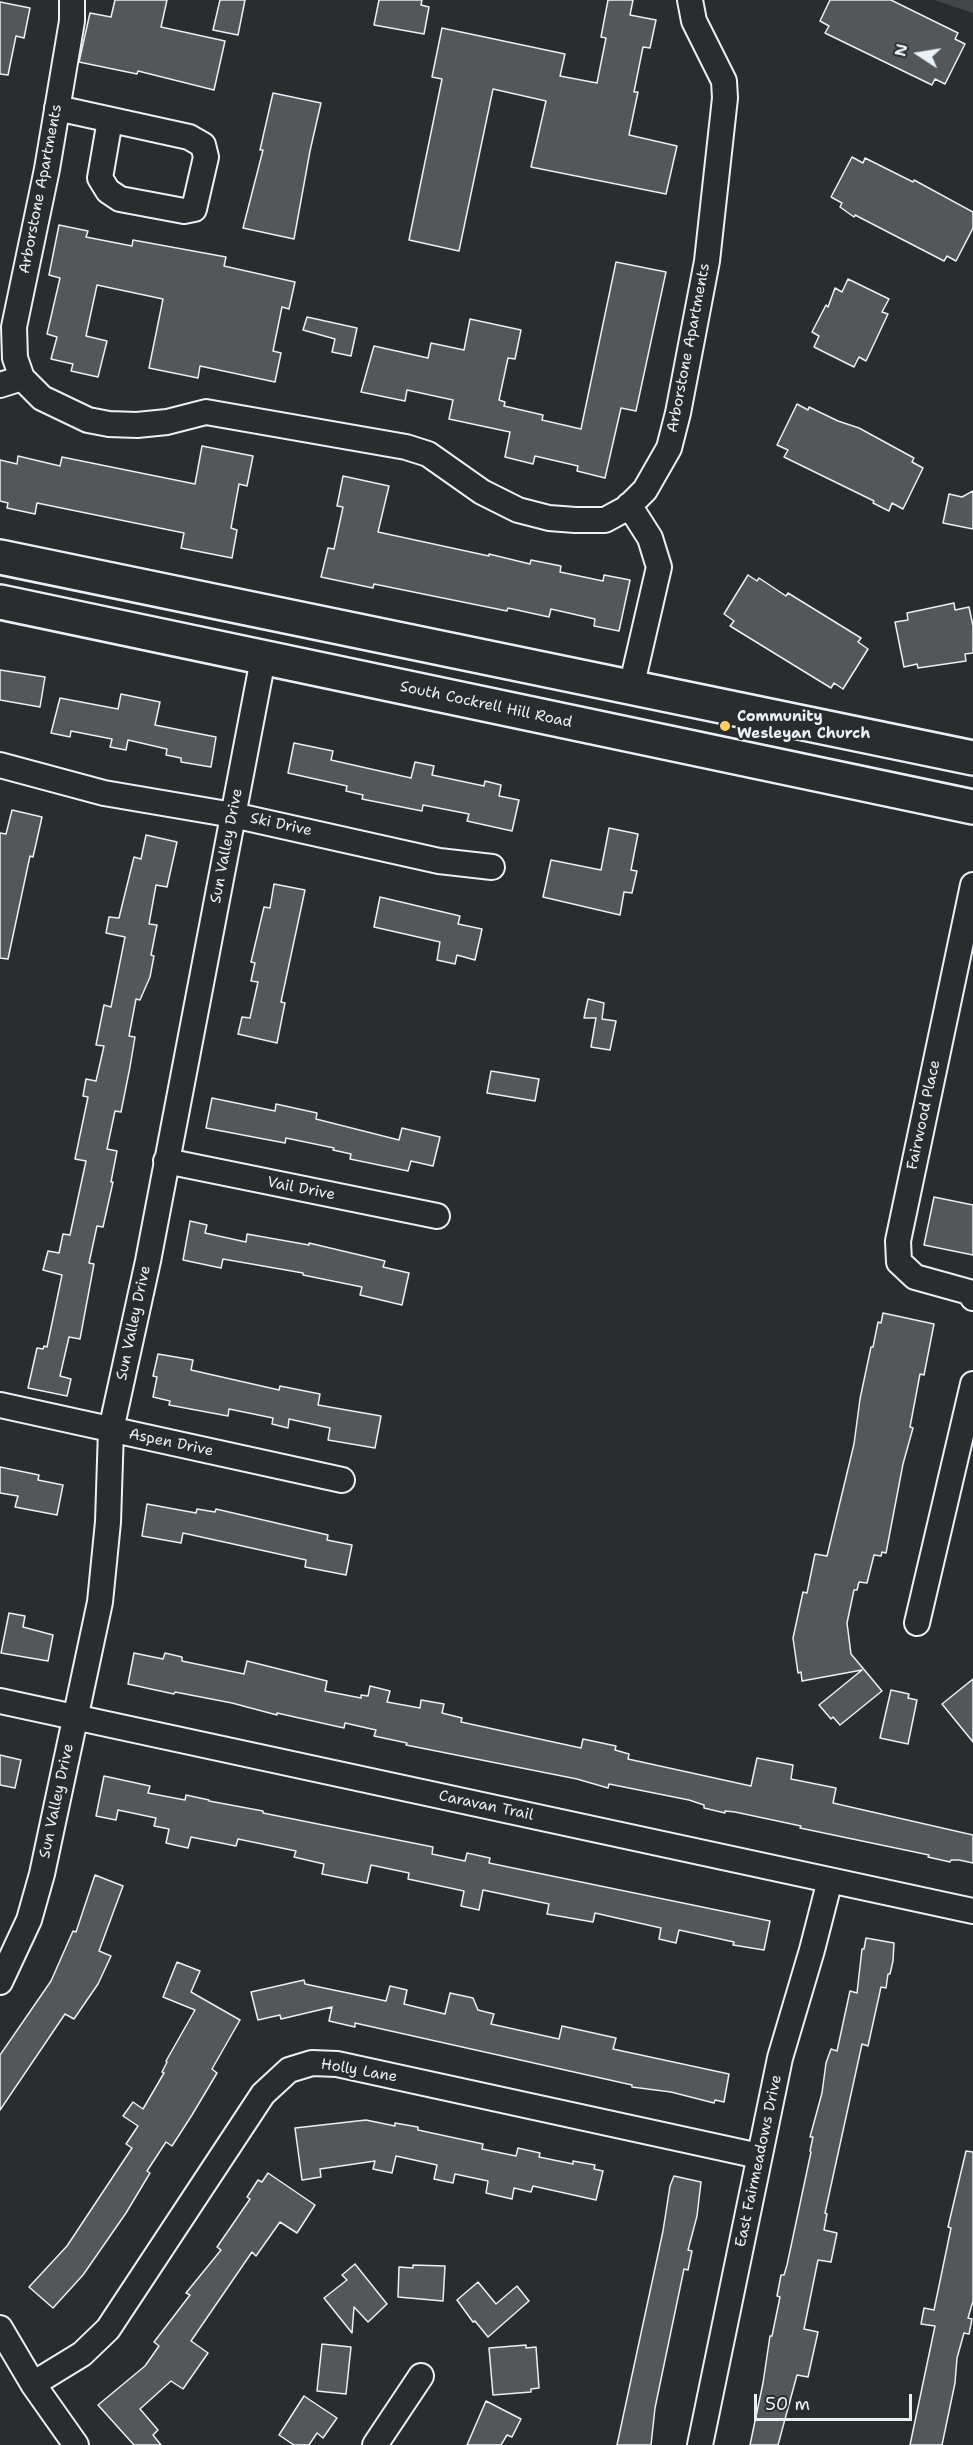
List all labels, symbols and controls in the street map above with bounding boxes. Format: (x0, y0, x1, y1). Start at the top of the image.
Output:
north arrow (889, 24, 949, 84)
text: N (889, 42, 912, 59)
street label: Arborstone Apartments (16, 103, 66, 275)
street label: Arborstone Apartments (664, 262, 714, 434)
street label: South Cockrell Hill Road (398, 678, 574, 732)
place label: Community Wesleyan Church (737, 708, 870, 743)
marker: Community Wesleyan Church (718, 719, 732, 733)
street label: Sun Valley Drive (207, 787, 247, 905)
street label: Ski Drive (248, 810, 314, 840)
street label: Fairwood Place (904, 1058, 944, 1172)
street label: Vail Drive (266, 1174, 336, 1204)
street label: Sun Valley Drive (113, 1264, 155, 1382)
street label: Aspen Drive (127, 1425, 215, 1461)
street label: Sun Valley Drive (36, 1742, 78, 1860)
street label: Caravan Trail (437, 1787, 535, 1825)
street label: Holly Lane (319, 2055, 399, 2087)
street label: East Fairmeadows Drive (732, 2073, 786, 2249)
scale bar (757, 2382, 914, 2420)
text: 50 m (765, 2392, 810, 2416)

